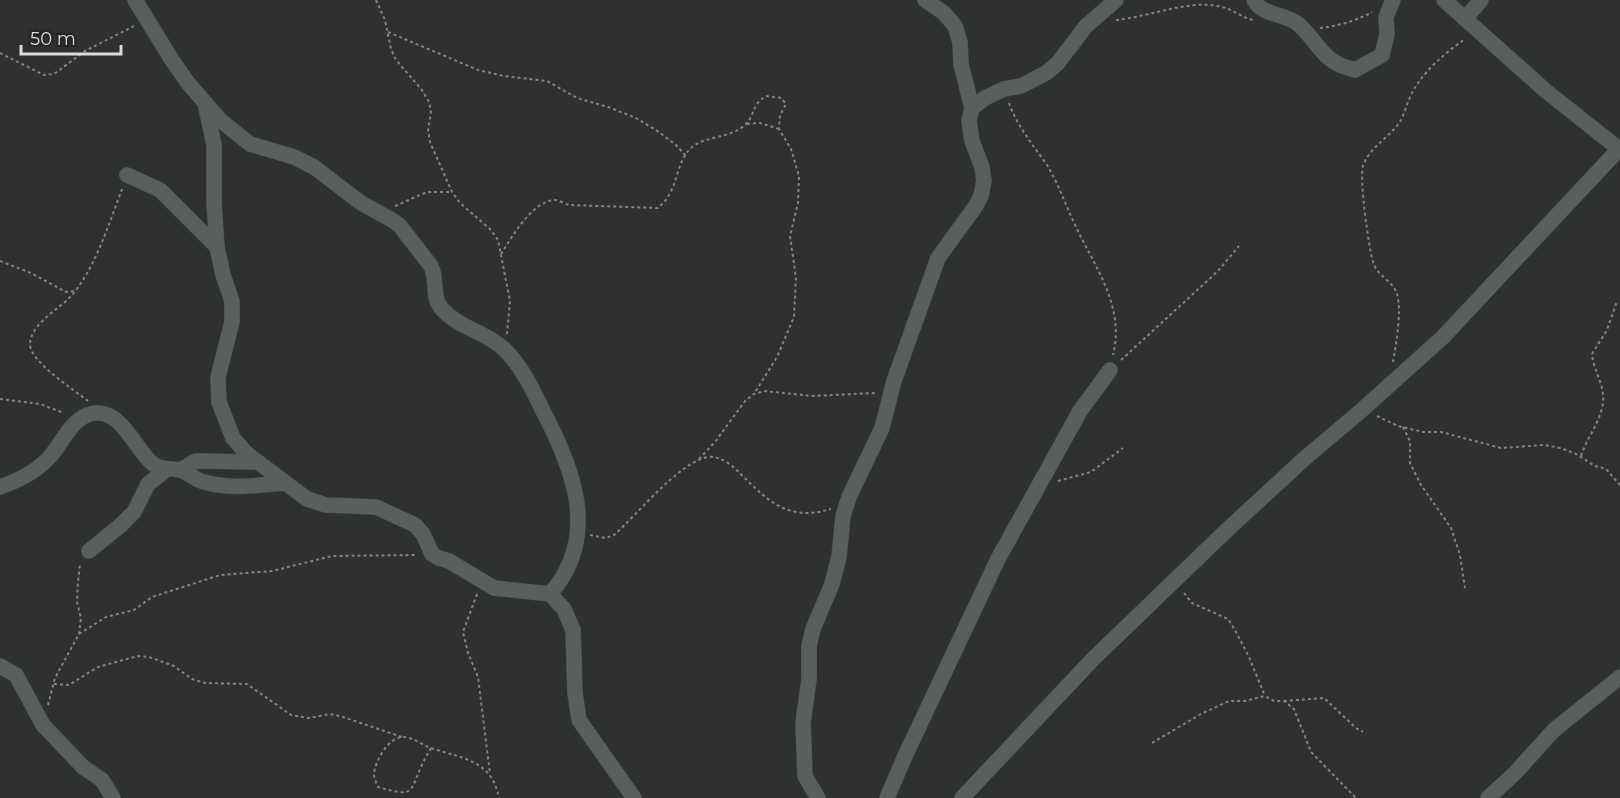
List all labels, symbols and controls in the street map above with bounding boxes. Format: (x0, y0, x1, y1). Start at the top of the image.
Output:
scale bar (21, 18, 122, 56)
text: 50 m (30, 28, 76, 50)

